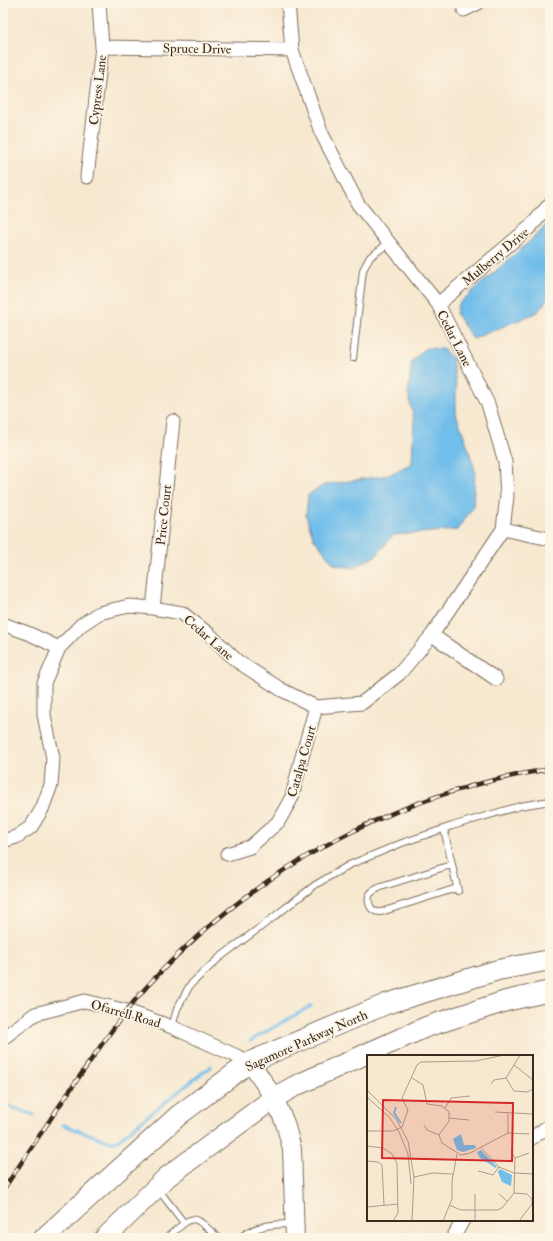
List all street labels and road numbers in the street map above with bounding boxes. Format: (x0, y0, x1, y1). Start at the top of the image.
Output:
street label: Spruce Drive (163, 40, 232, 59)
street label: Cypress Lane (86, 54, 111, 126)
street label: Mulberry Drive (459, 224, 533, 290)
street label: Cedar Lane (433, 308, 475, 370)
street label: Price Court (153, 484, 175, 546)
street label: Cedar Lane (180, 612, 237, 664)
street label: Catalpa Court (284, 724, 321, 799)
street label: Ofarrell Road (89, 996, 163, 1032)
street label: Sagamore Parkway North (243, 1007, 371, 1076)

